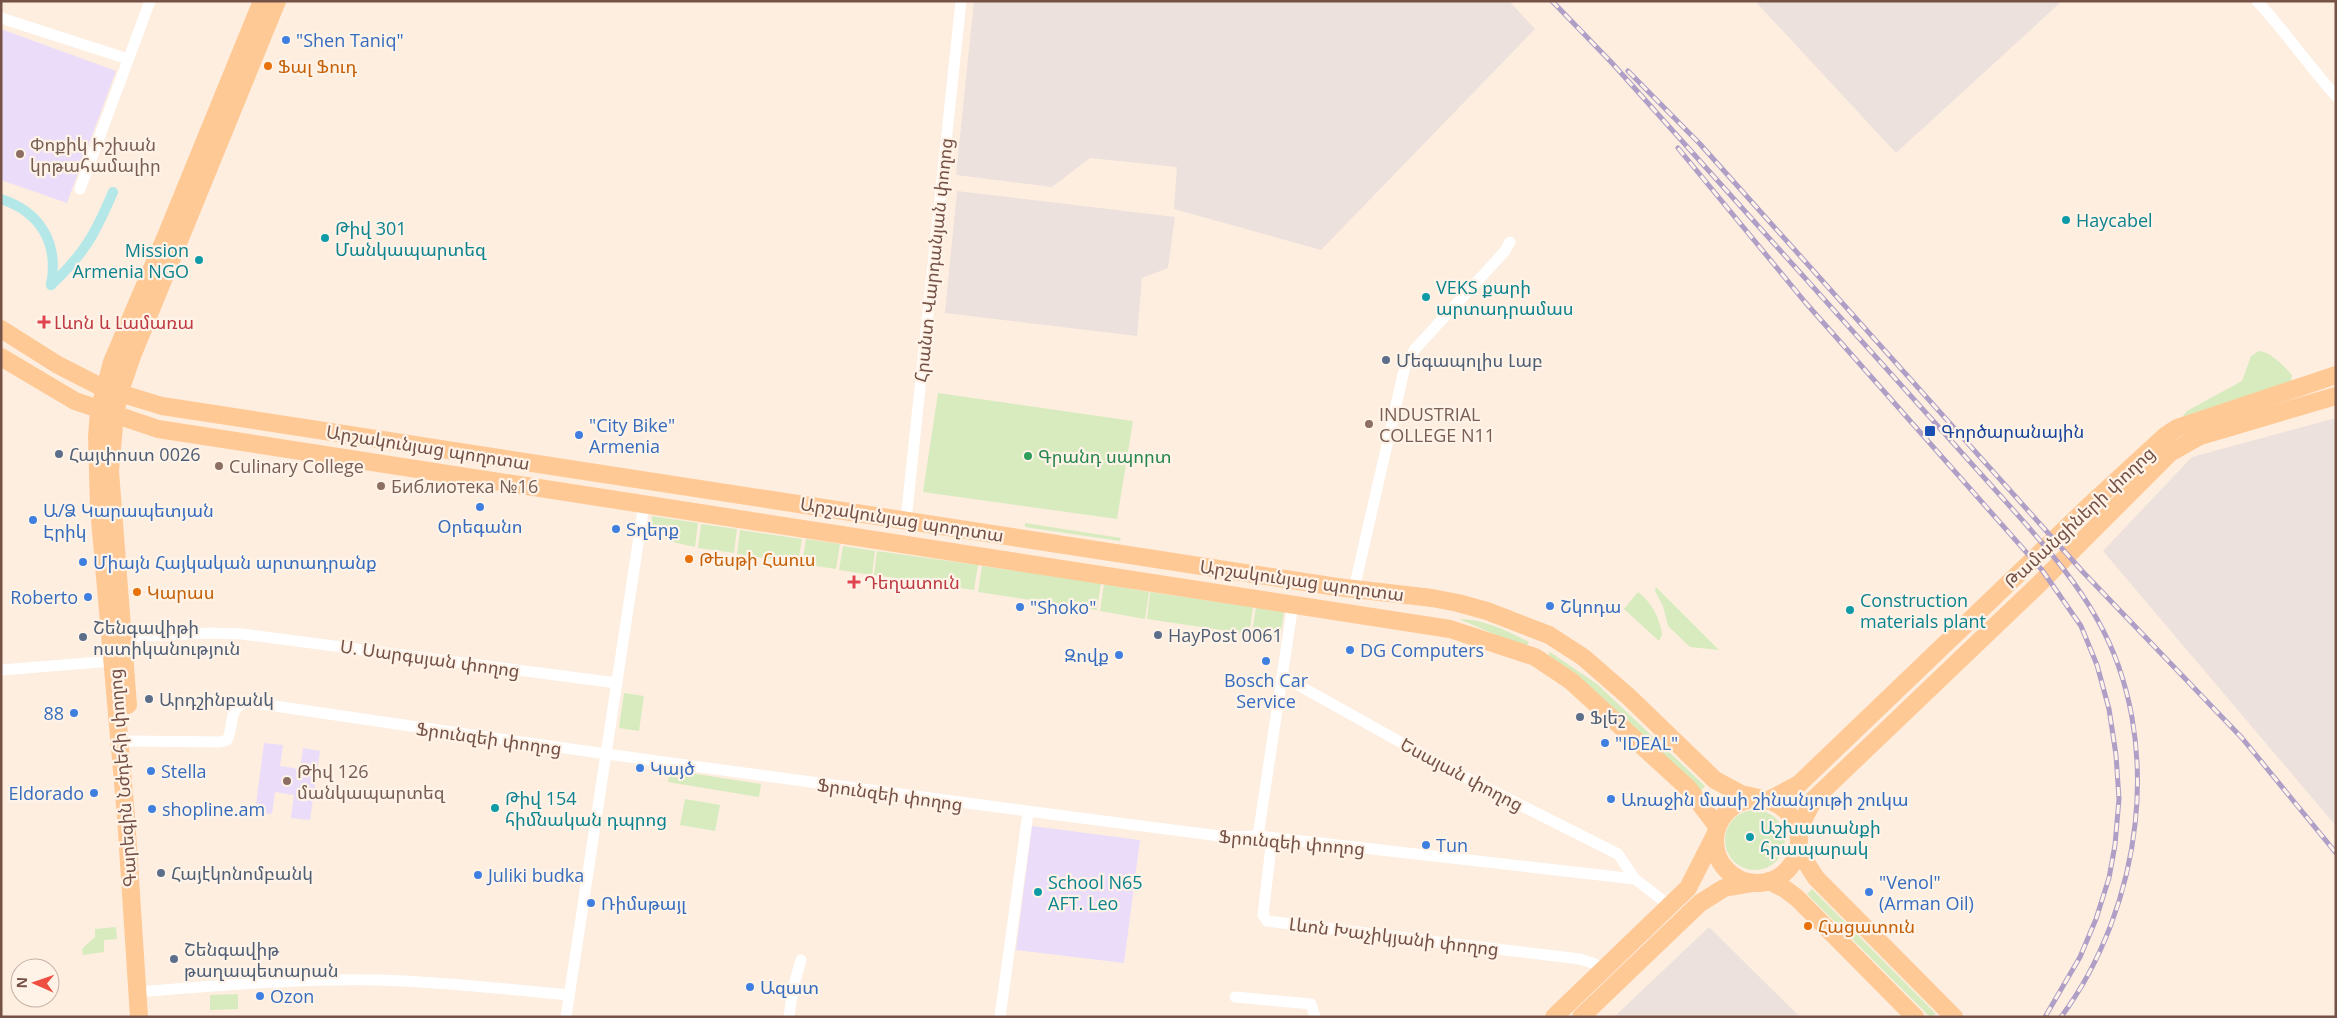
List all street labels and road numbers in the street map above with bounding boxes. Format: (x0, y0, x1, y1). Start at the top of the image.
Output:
street label: Հրանտ Վարդանյան փողոց (908, 137, 958, 383)
street label: Արշակունյաց պողոտա (324, 419, 532, 475)
street label: Թամանցիների փողոց (1998, 441, 2160, 593)
street label: Արշակունյաց պողոտա (798, 491, 1006, 547)
street label: Արշակունյաց պողոտա (1198, 554, 1406, 606)
street label: Ս. Սարգսյան փողոց (339, 634, 521, 682)
street label: Գարեգին Նժդեհի փողոց (102, 668, 142, 888)
street label: Ֆրունզեի փողոց (415, 716, 563, 760)
street label: Եսայան փողոց (1396, 731, 1528, 817)
street label: Ֆրունզեի փողոց (816, 772, 964, 816)
street label: Ֆրունզեի փողոց (1218, 824, 1366, 860)
street label: Լևոն Խաչիկյանի փողոց (1288, 911, 1500, 961)

